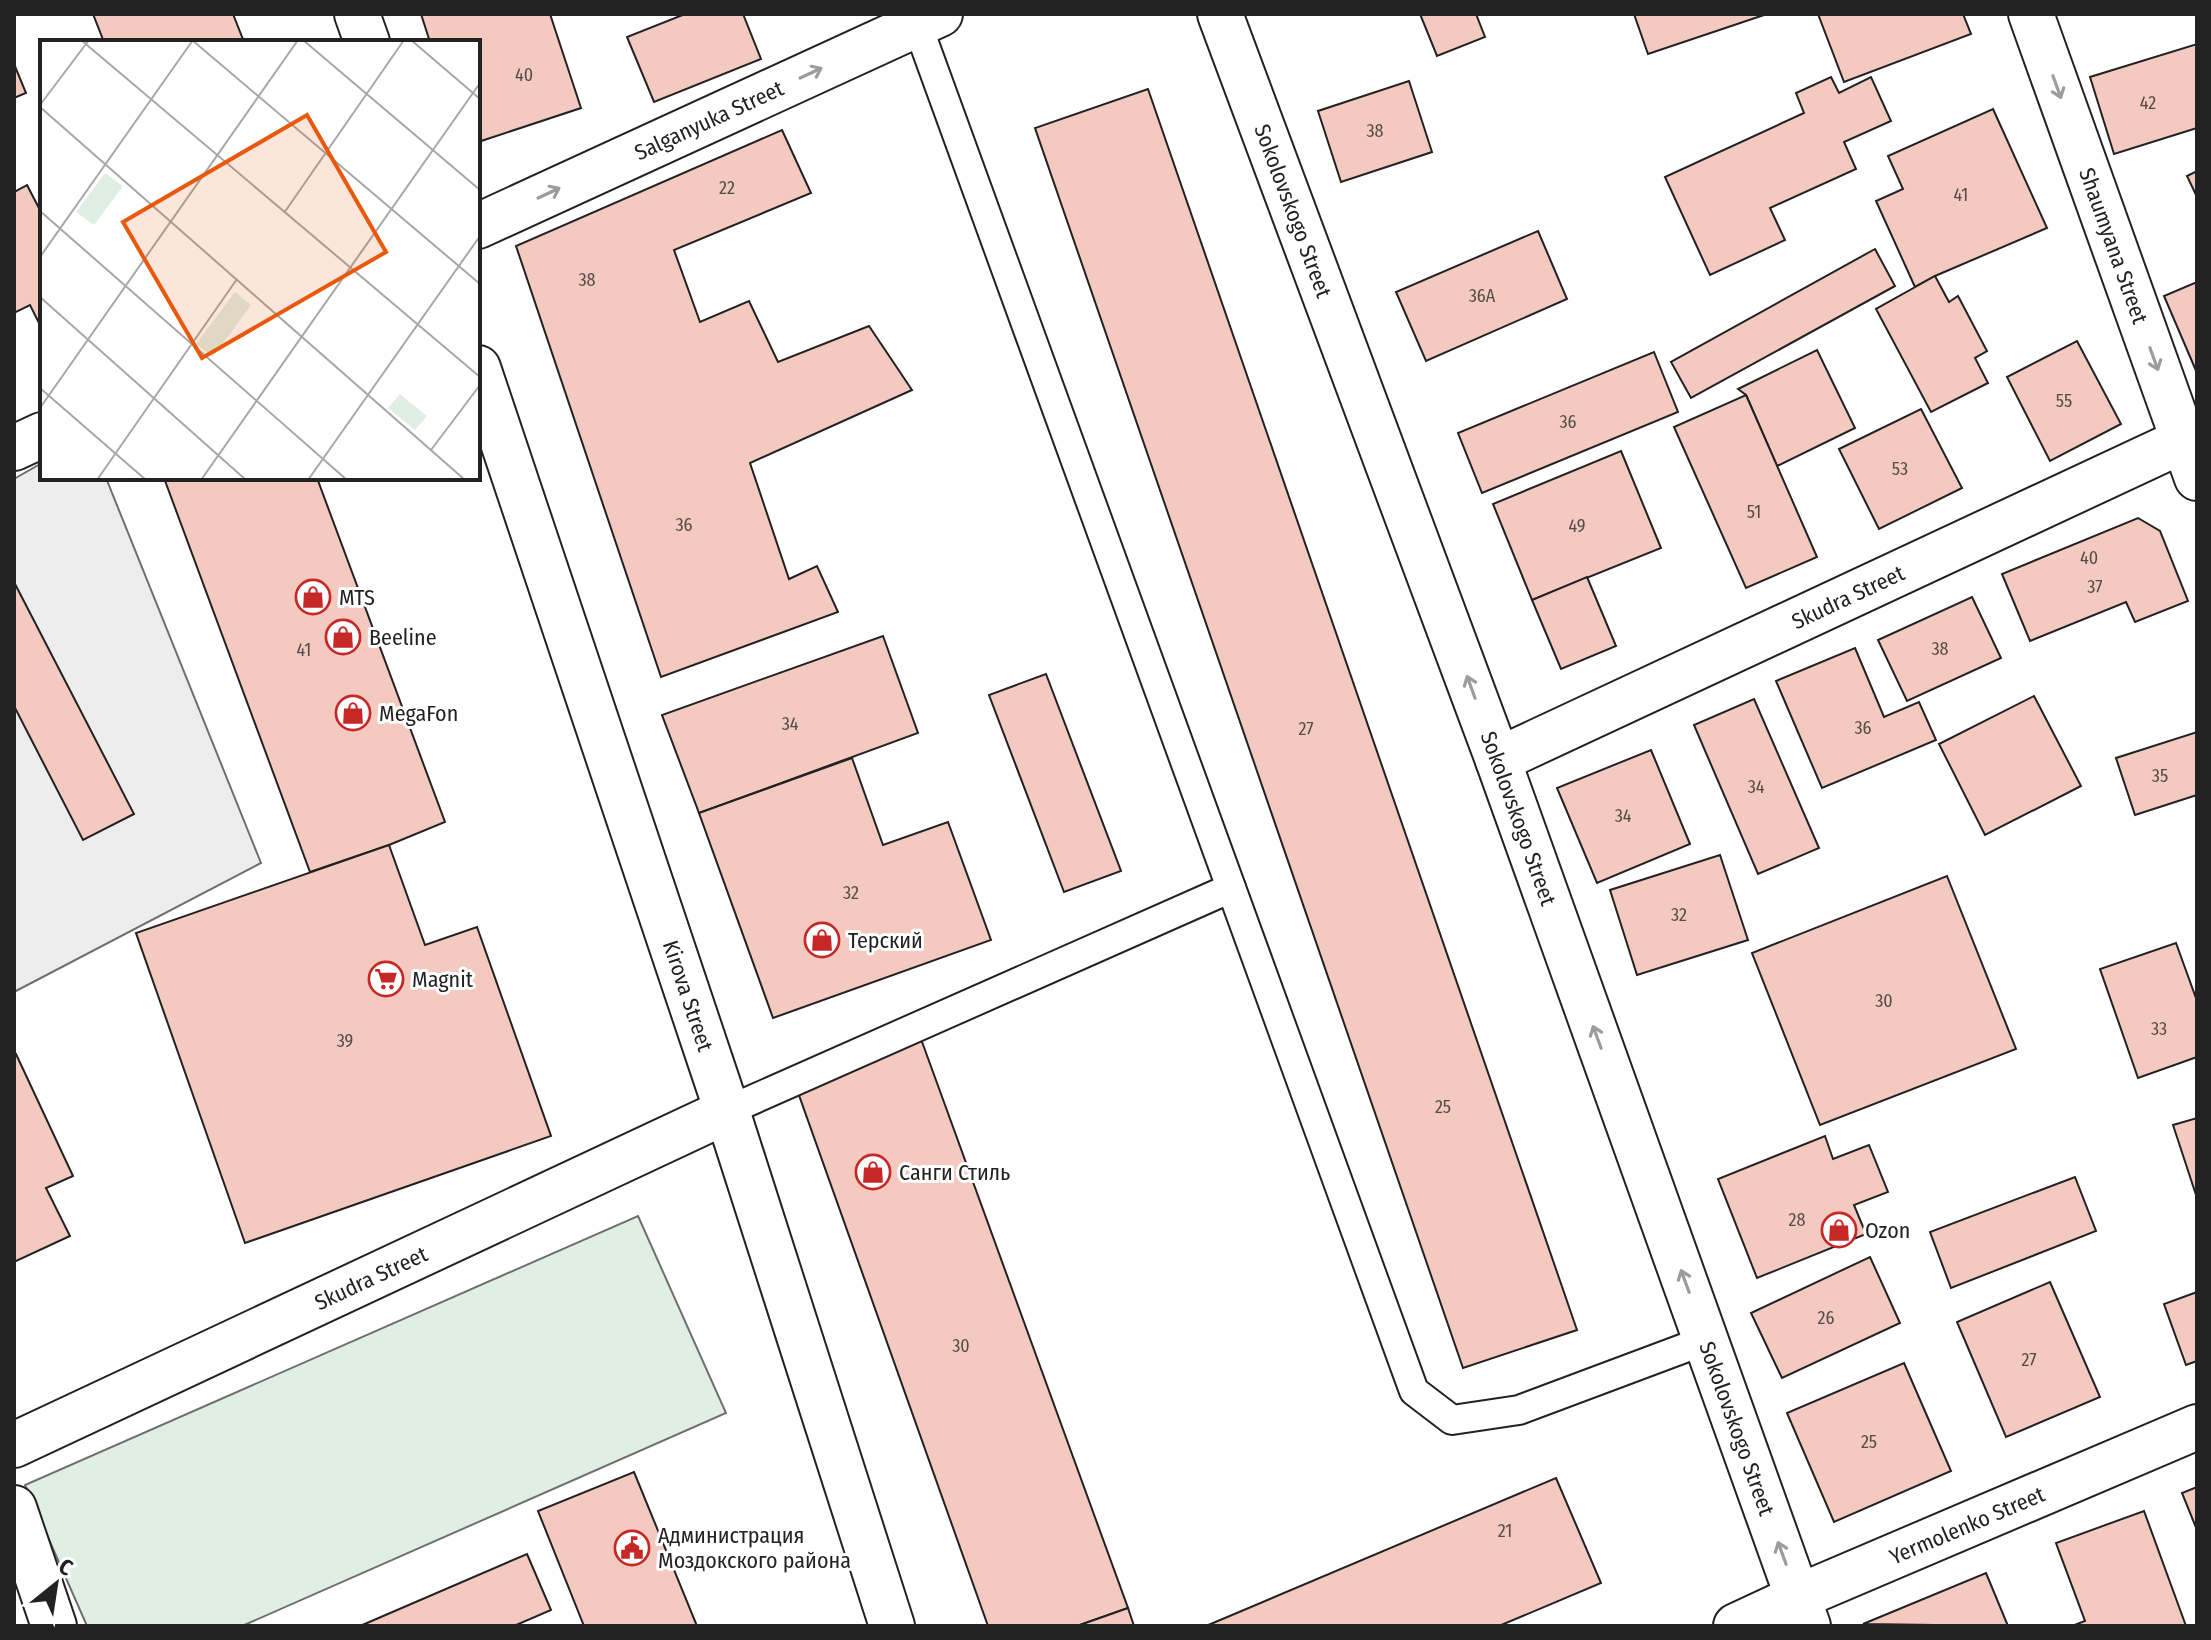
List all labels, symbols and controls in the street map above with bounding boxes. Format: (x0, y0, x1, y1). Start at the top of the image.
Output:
inset map (40, 40, 480, 480)
house number: 40 (515, 64, 533, 86)
one-way arrow (798, 65, 822, 80)
street label: Salganyuka Street (630, 74, 789, 166)
one-way arrow (2051, 75, 2066, 100)
house number: 42 (2140, 92, 2156, 114)
house number: 38 (1366, 120, 1384, 142)
street label: Sokolovskogo Street (1248, 121, 1338, 302)
street label: Shaumyana Street (2073, 164, 2154, 328)
house number: 22 (719, 177, 735, 199)
house number: 41 (1954, 184, 1968, 206)
one-way arrow (536, 185, 561, 200)
house number: 38 (578, 269, 596, 291)
house number: 36А (1469, 285, 1496, 307)
one-way arrow (2148, 346, 2163, 371)
house number: 55 (2056, 390, 2072, 412)
house number: 36 (1559, 411, 1577, 433)
house number: 53 (1892, 458, 1908, 480)
house number: 51 (1747, 501, 1761, 523)
house number: 36 (675, 514, 693, 536)
house number: 49 (1568, 515, 1586, 537)
house number: 40 (2080, 547, 2098, 569)
street label: Skudra Street (1787, 559, 1909, 635)
house number: 37 (2087, 576, 2103, 598)
shop icon: MTS (294, 578, 332, 616)
place label: MTS (339, 584, 375, 611)
shop icon: Beeline (324, 618, 362, 656)
place label: Beeline (369, 624, 437, 651)
house number: 38 (1931, 638, 1949, 660)
house number: 41 (297, 639, 311, 661)
one-way arrow (1462, 675, 1477, 700)
shop icon: MegaFon (334, 694, 372, 732)
place label: MegaFon (379, 700, 458, 727)
house number: 34 (782, 713, 799, 735)
house number: 36 (1854, 717, 1872, 739)
house number: 27 (1298, 718, 1314, 740)
street label: Sokolovskogo Street (1475, 728, 1562, 910)
house number: 35 (2152, 765, 2168, 787)
house number: 34 (1748, 776, 1765, 798)
house number: 34 (1615, 805, 1632, 827)
house number: 32 (843, 882, 859, 904)
house number: 32 (1671, 904, 1687, 926)
shop icon: Терский (803, 921, 841, 959)
place label: Терский (848, 927, 923, 954)
street label: Kirova Street (657, 937, 719, 1056)
supermarket icon: Magnit (367, 960, 405, 998)
place label: Magnit (412, 966, 474, 993)
house number: 30 (1875, 990, 1893, 1012)
house number: 33 (2151, 1018, 2167, 1040)
one-way arrow (1589, 1025, 1603, 1050)
house number: 39 (337, 1030, 353, 1052)
house number: 25 (1435, 1096, 1451, 1118)
shop icon: Санги Стиль (854, 1153, 892, 1191)
place label: Санги Стиль (899, 1159, 1010, 1186)
house number: 28 (1789, 1209, 1805, 1231)
shop icon: Ozon (1820, 1211, 1858, 1249)
place label: Ozon (1865, 1217, 1910, 1244)
street label: Skudra Street (310, 1240, 432, 1316)
one-way arrow (1677, 1270, 1691, 1294)
house number: 26 (1818, 1307, 1835, 1329)
house number: 30 (952, 1335, 970, 1357)
street label: Sokolovskogo Street (1693, 1338, 1781, 1520)
house number: 27 (2021, 1349, 2037, 1371)
house number: 25 (1861, 1431, 1877, 1453)
street label: Yermolenko Street (1885, 1480, 2049, 1570)
house number: 21 (1498, 1520, 1512, 1542)
place label: Администрация Моздокского района (658, 1522, 851, 1574)
public building icon: Администрация Моздокского района (613, 1529, 651, 1567)
one-way arrow (1774, 1541, 1788, 1565)
north arrow (16, 1544, 96, 1624)
text: С (54, 1553, 78, 1582)

